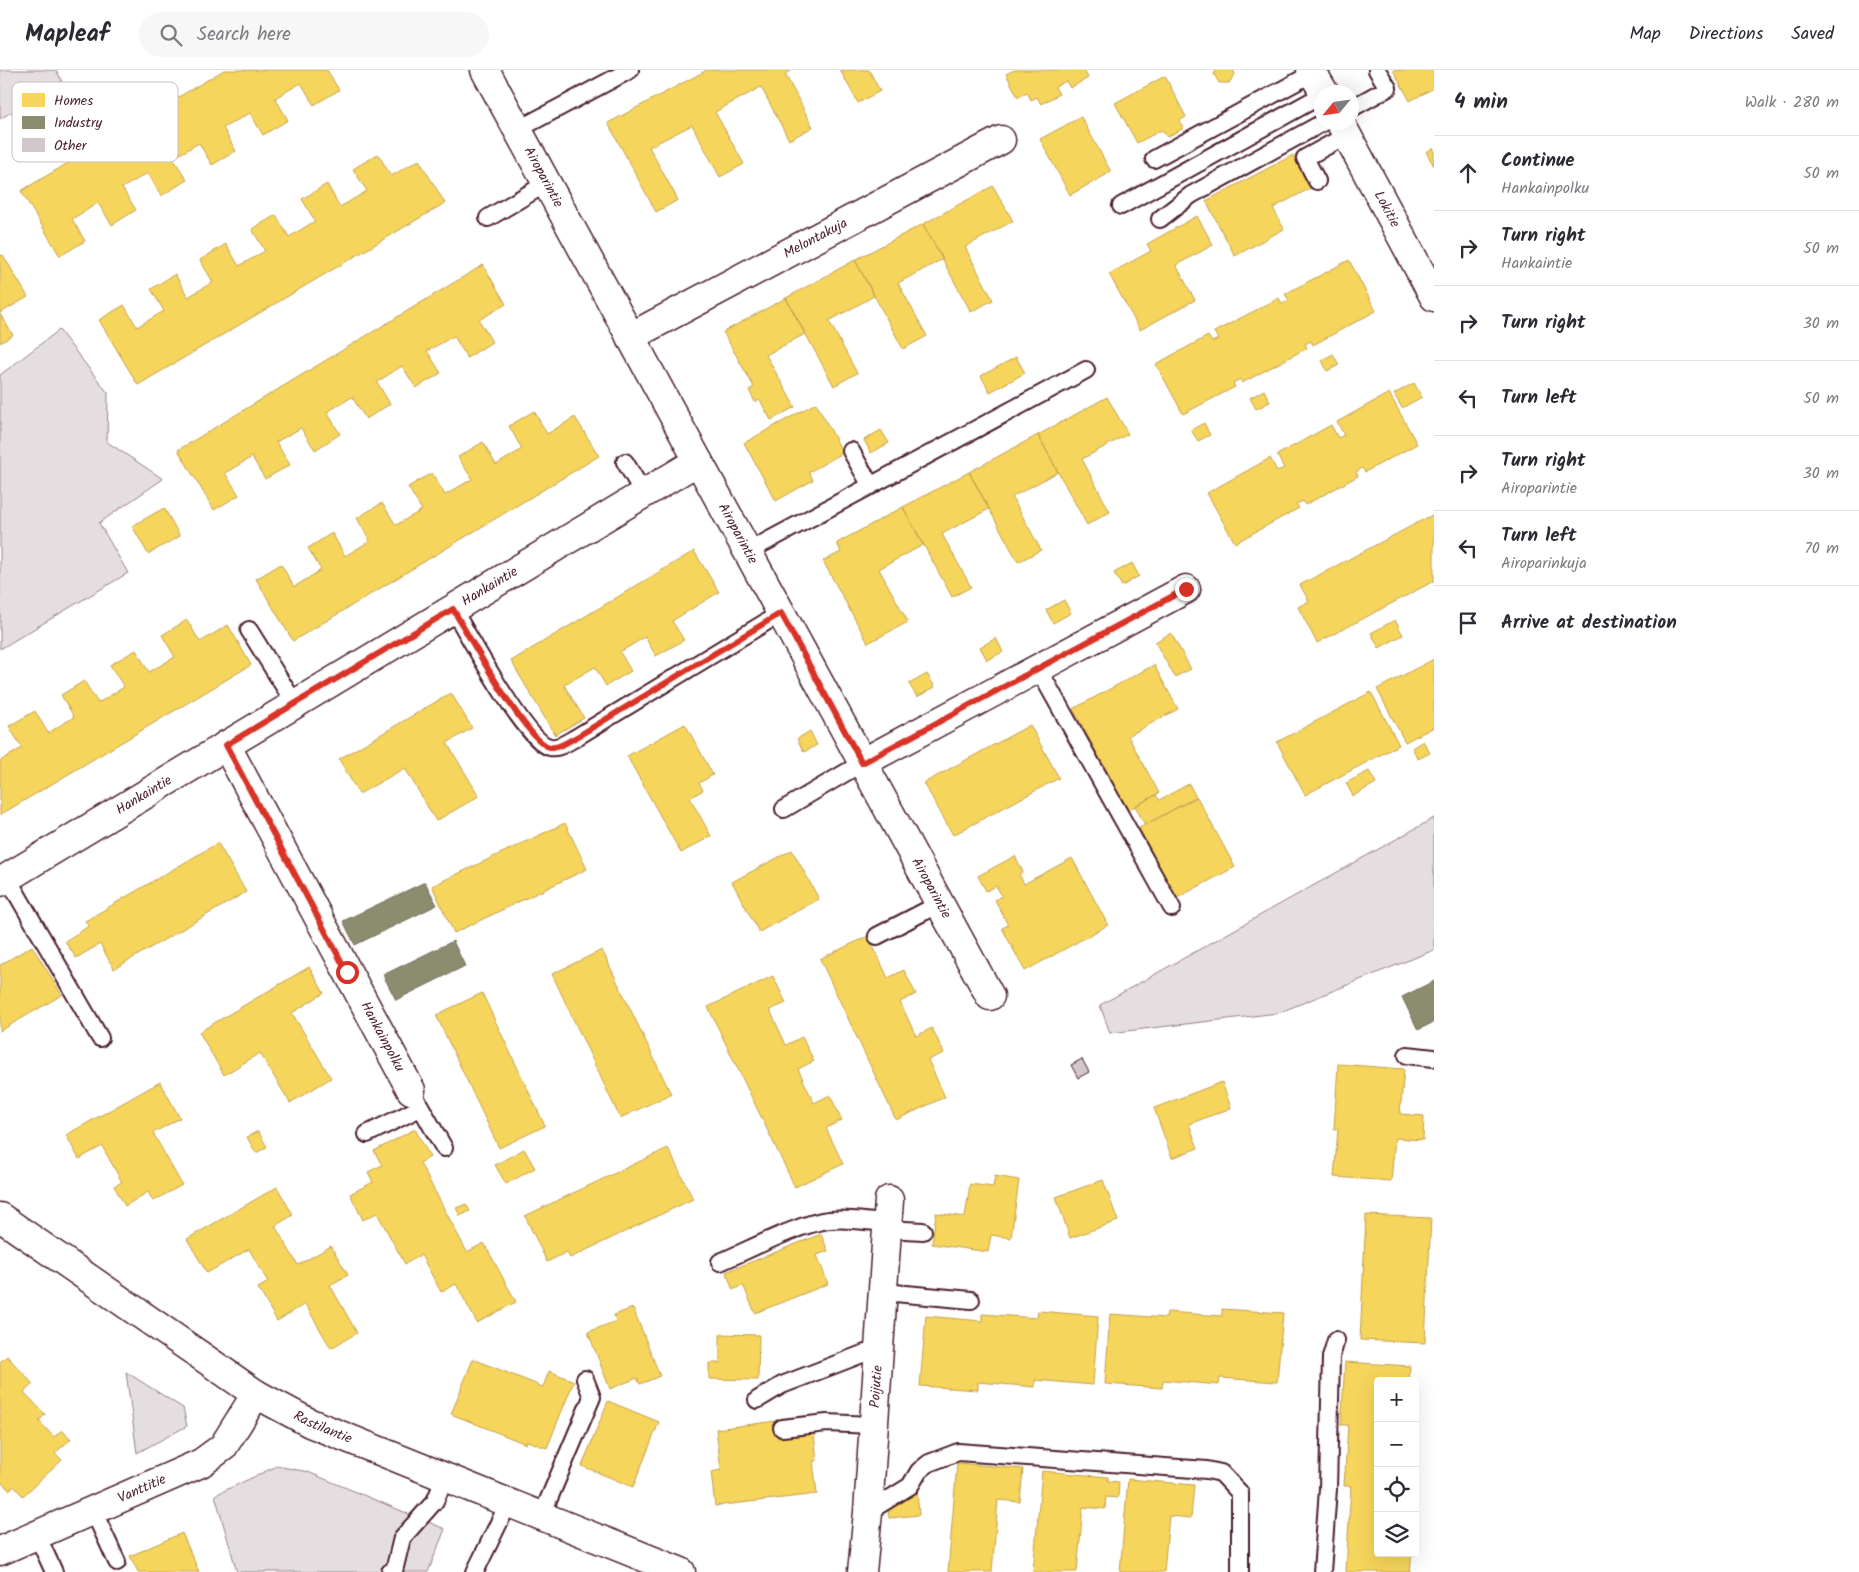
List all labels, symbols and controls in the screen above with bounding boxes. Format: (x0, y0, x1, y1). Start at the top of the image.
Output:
search box (139, 12, 489, 57)
text: Mapleaf (25, 15, 109, 54)
text: Search here (197, 20, 291, 50)
text: Map (1629, 20, 1661, 49)
text: Directions (1689, 20, 1763, 49)
text: Saved (1791, 20, 1834, 49)
icon: search (157, 21, 185, 49)
legend (12, 82, 178, 162)
north arrow (1314, 85, 1359, 130)
text: 4 min (1454, 86, 1508, 119)
text: Homes (54, 90, 93, 112)
text: Walk · 280 m (1745, 90, 1839, 115)
text: Industry (54, 112, 103, 134)
text: Other (54, 135, 88, 157)
street label: Airoparintie (518, 143, 569, 212)
text: Continue (1501, 146, 1574, 176)
icon: ahead (1454, 159, 1482, 187)
text: 50 m (1803, 161, 1839, 186)
text: Hankainpolku (1501, 176, 1589, 201)
street label: Lokitie (1368, 187, 1406, 232)
street label: Melontakuja (779, 212, 852, 265)
text: Turn right (1501, 221, 1586, 251)
icon: right (1454, 234, 1482, 262)
text: 50 m (1803, 236, 1839, 261)
text: Hankaintie (1501, 251, 1572, 276)
text: Turn right (1501, 308, 1586, 338)
icon: right (1454, 309, 1482, 337)
text: 30 m (1803, 311, 1839, 336)
text: Turn left (1501, 383, 1576, 413)
icon: left (1454, 384, 1482, 412)
text: 50 m (1803, 386, 1839, 411)
text: Turn right (1501, 446, 1586, 476)
icon: right (1454, 459, 1482, 487)
text: 30 m (1803, 461, 1839, 486)
text: Airoparintie (1501, 476, 1577, 501)
street label: Airoparintie (712, 499, 764, 569)
text: Turn left (1501, 521, 1576, 551)
icon: left (1454, 534, 1482, 562)
text: 70 m (1804, 536, 1839, 561)
text: Airoparinkuja (1501, 551, 1587, 576)
street label: Hankaintie (457, 561, 523, 612)
route end (1175, 578, 1198, 601)
text: Arrive at destination (1501, 608, 1677, 638)
icon: arrive (1454, 609, 1482, 637)
street label: Hankaintie (111, 769, 177, 821)
street label: Airoparintie (906, 854, 957, 923)
route start (336, 961, 359, 984)
street label: Hankainpolku (354, 997, 410, 1076)
street label: Poijutie (864, 1364, 889, 1409)
map controls (1374, 1377, 1419, 1557)
button: + (1374, 1377, 1419, 1422)
street label: Rastilantie (289, 1405, 356, 1450)
button: − (1374, 1422, 1419, 1467)
button: locate (1374, 1467, 1419, 1512)
street label: Vanttitie (114, 1468, 170, 1509)
button: layers (1374, 1512, 1419, 1557)

